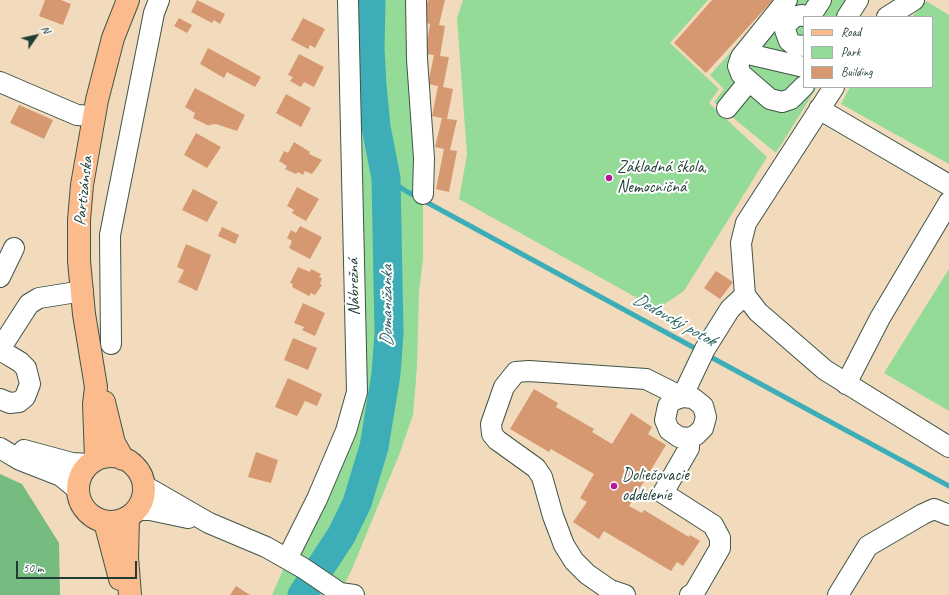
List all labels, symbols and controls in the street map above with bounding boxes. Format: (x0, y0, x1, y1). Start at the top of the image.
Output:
north arrow (16, 16, 56, 56)
legend (803, 16, 933, 88)
text: N (38, 23, 54, 36)
text: Road (841, 24, 861, 40)
text: Park (841, 44, 860, 60)
text: Building (841, 64, 873, 80)
street label: Partizánska (70, 155, 98, 227)
place label: Základná škola, Nemocničná (617, 158, 707, 198)
marker: Základná škola, Nemocničná (604, 173, 614, 183)
street label: Nábrežná (343, 258, 365, 316)
water label: Domanižanka (376, 265, 398, 347)
water label: Dedovský potok (629, 288, 719, 352)
place label: Doliečovacie oddelenie (622, 466, 689, 506)
marker: Doliečovacie oddelenie (609, 481, 619, 491)
scale bar (18, 553, 139, 579)
text: 50 m (23, 560, 43, 576)

